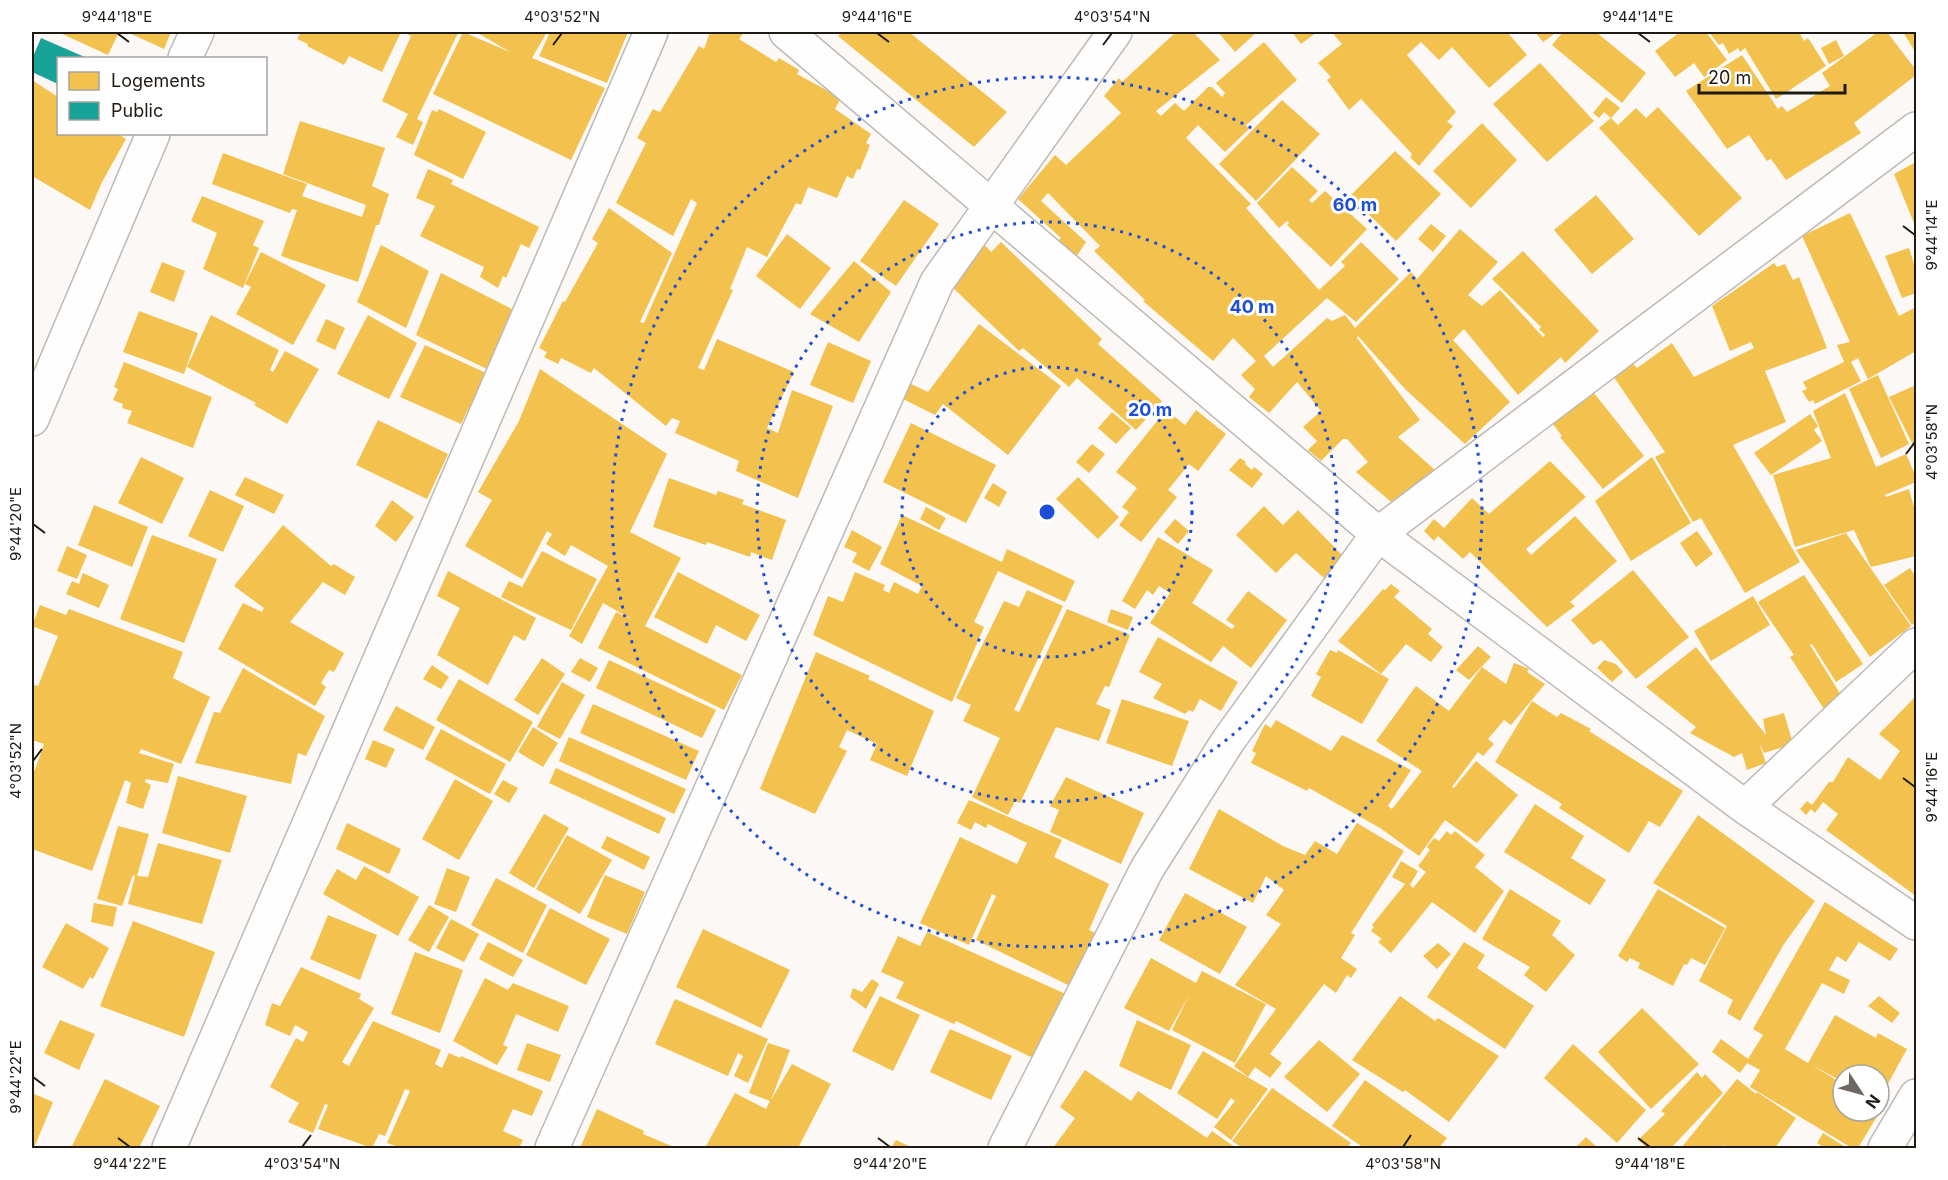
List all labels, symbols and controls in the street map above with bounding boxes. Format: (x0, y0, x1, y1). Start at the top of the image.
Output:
text: 9°44'18"E (82, 7, 152, 26)
text: 4°03'52"N (524, 7, 600, 26)
text: 9°44'16"E (842, 7, 912, 26)
text: 4°03'54"N (1074, 7, 1150, 26)
text: 9°44'14"E (1602, 7, 1674, 26)
legend (57, 57, 267, 135)
scale bar (1699, 57, 1844, 95)
text: 20 m (1708, 67, 1751, 88)
text: Logements (111, 70, 206, 91)
text: Public (111, 100, 163, 121)
text: 60 m (1333, 194, 1377, 215)
text: 9°44'14"E (1922, 199, 1941, 271)
text: 40 m (1230, 296, 1275, 317)
text: 20 m (1128, 399, 1172, 420)
text: 4°03'58"N (1922, 404, 1941, 480)
text: 9°44'20"E (6, 487, 25, 561)
centre of rings (1037, 502, 1057, 522)
text: 4°03'52"N (6, 723, 25, 799)
text: 9°44'16"E (1922, 752, 1941, 822)
text: 9°44'22"E (6, 1040, 25, 1114)
north arrow (1831, 1063, 1891, 1123)
text: N (1861, 1091, 1885, 1113)
text: 9°44'22"E (93, 1154, 167, 1173)
text: 4°03'54"N (264, 1154, 340, 1173)
text: 9°44'20"E (853, 1154, 927, 1173)
text: 4°03'58"N (1365, 1154, 1441, 1173)
text: 9°44'18"E (1615, 1154, 1685, 1173)

